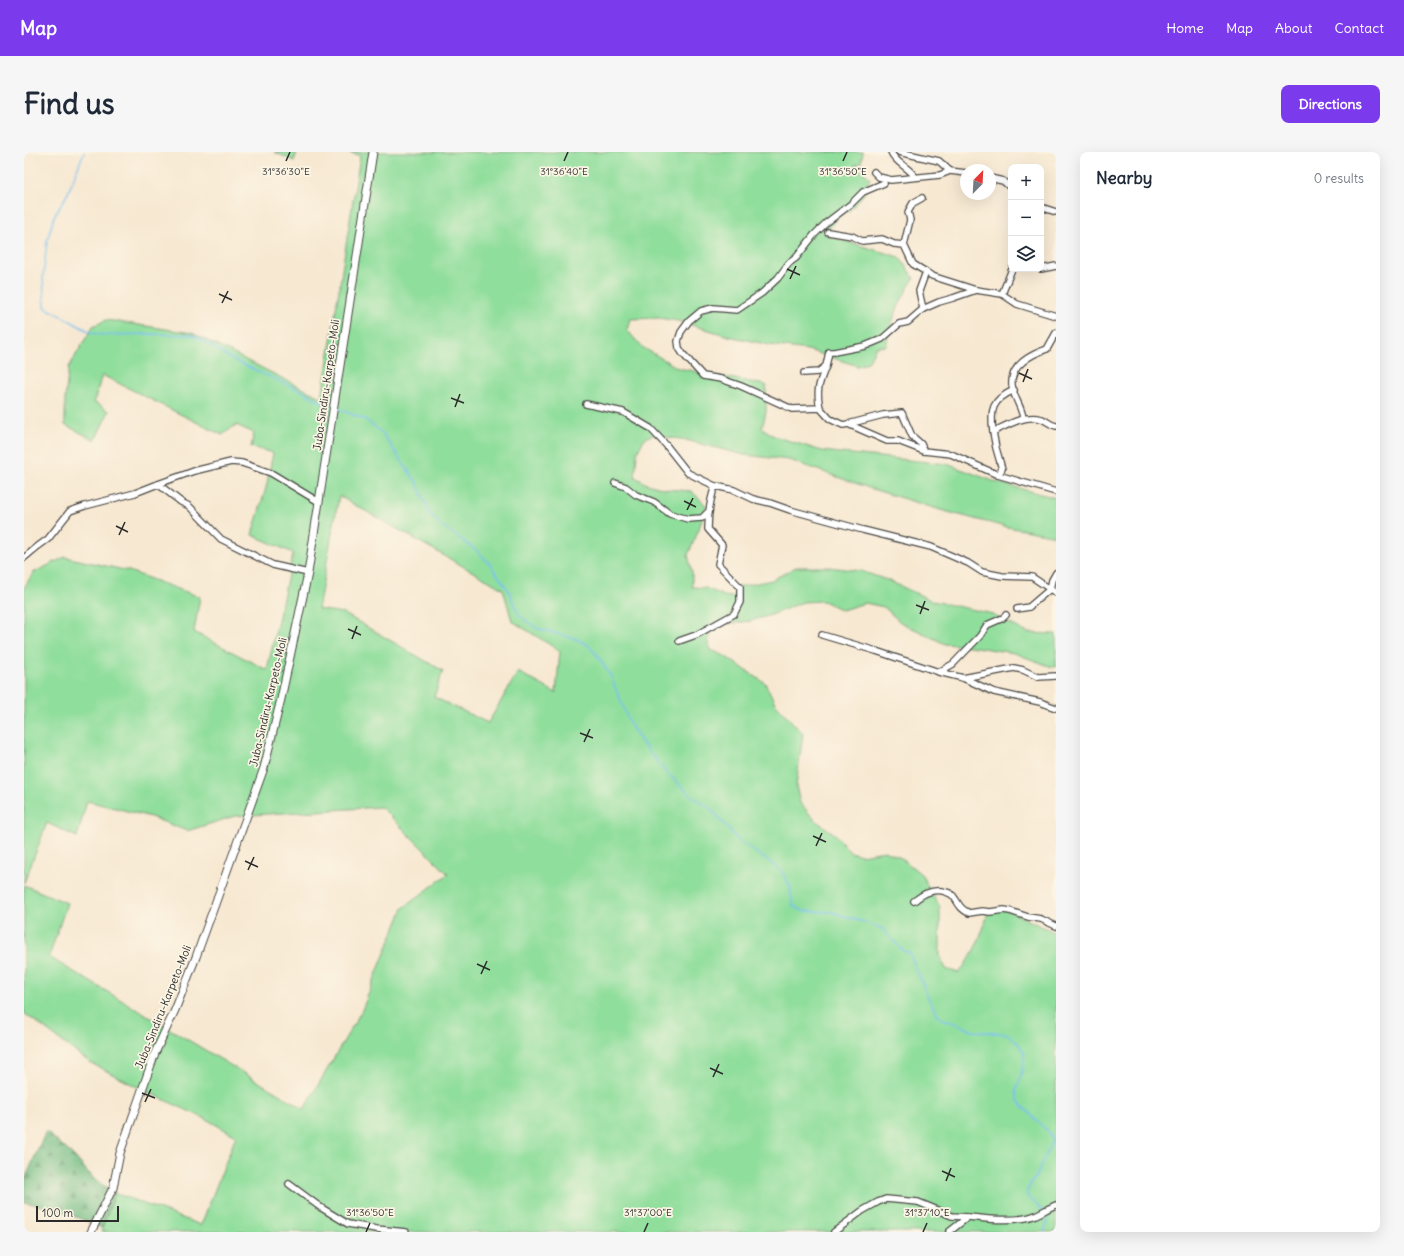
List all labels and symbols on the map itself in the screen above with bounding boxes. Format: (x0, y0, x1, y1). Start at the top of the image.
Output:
north arrow (960, 164, 996, 200)
text: 31°36'30"E (262, 165, 310, 178)
text: 31°36'40"E (540, 165, 588, 178)
text: 31°36'50"E (819, 165, 867, 178)
street label: Juba-Sindiru-Karpeto-Moli (310, 319, 342, 451)
street label: Juba-Sindiru-Karpeto-Moli (246, 636, 290, 768)
street label: Juba-Sindiru-Karpeto-Moli (132, 943, 194, 1071)
scale bar (36, 1204, 119, 1223)
text: 31°36'50"E (346, 1206, 394, 1219)
text: 31°37'00"E (624, 1206, 672, 1219)
text: 31°37'10"E (904, 1206, 950, 1219)

